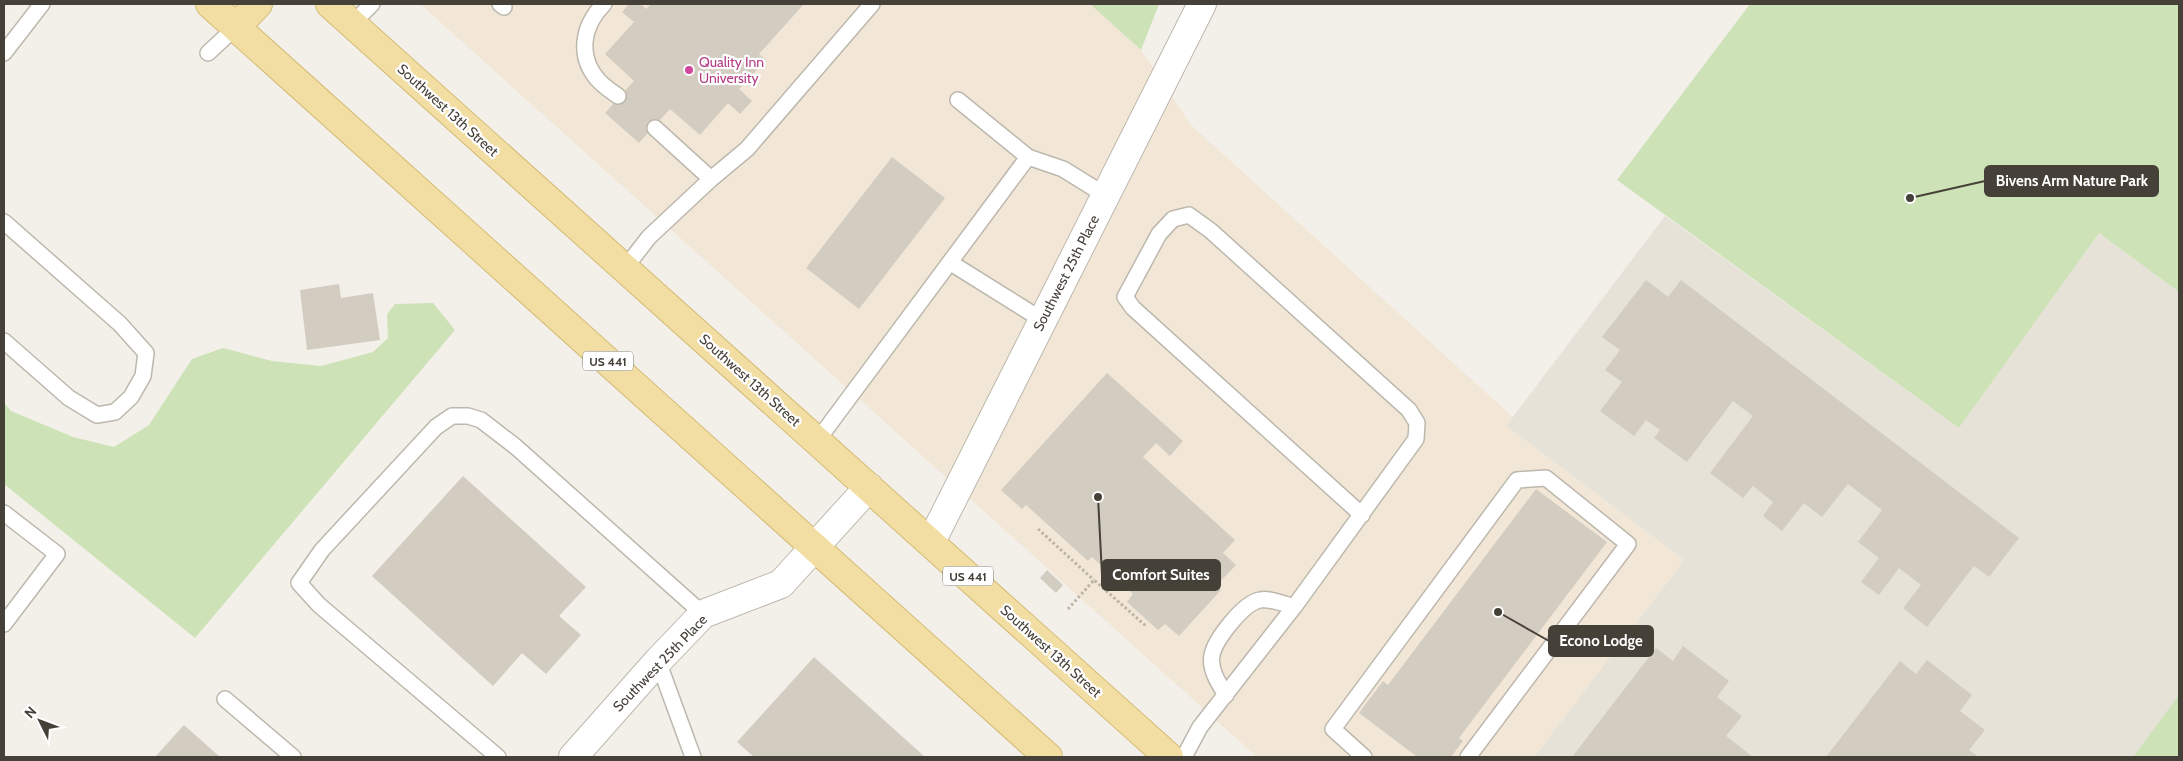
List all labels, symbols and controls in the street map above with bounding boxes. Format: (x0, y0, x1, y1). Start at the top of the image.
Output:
place label: Quality Inn University (699, 53, 764, 87)
street label: Southwest 13th Street (394, 60, 502, 160)
marker: Quality Inn University (683, 64, 695, 76)
callout: Bivens Arm Nature Park (1985, 166, 2158, 196)
text: Bivens Arm Nature Park (1996, 172, 2149, 190)
street label: Southwest 25th Place (1029, 212, 1103, 334)
street label: Southwest 13th Street (696, 330, 804, 430)
road number: US 441 (583, 352, 633, 371)
callout: Comfort Suites (1102, 560, 1220, 590)
road number: US 441 (943, 566, 993, 586)
text: Comfort Suites (1112, 566, 1210, 584)
street label: Southwest 13th Street (997, 601, 1105, 701)
street label: Southwest 25th Place (609, 611, 711, 715)
callout: Econo Lodge (1549, 626, 1653, 656)
text: Econo Lodge (1559, 632, 1643, 650)
north arrow (15, 696, 65, 746)
text: N (20, 703, 40, 722)

